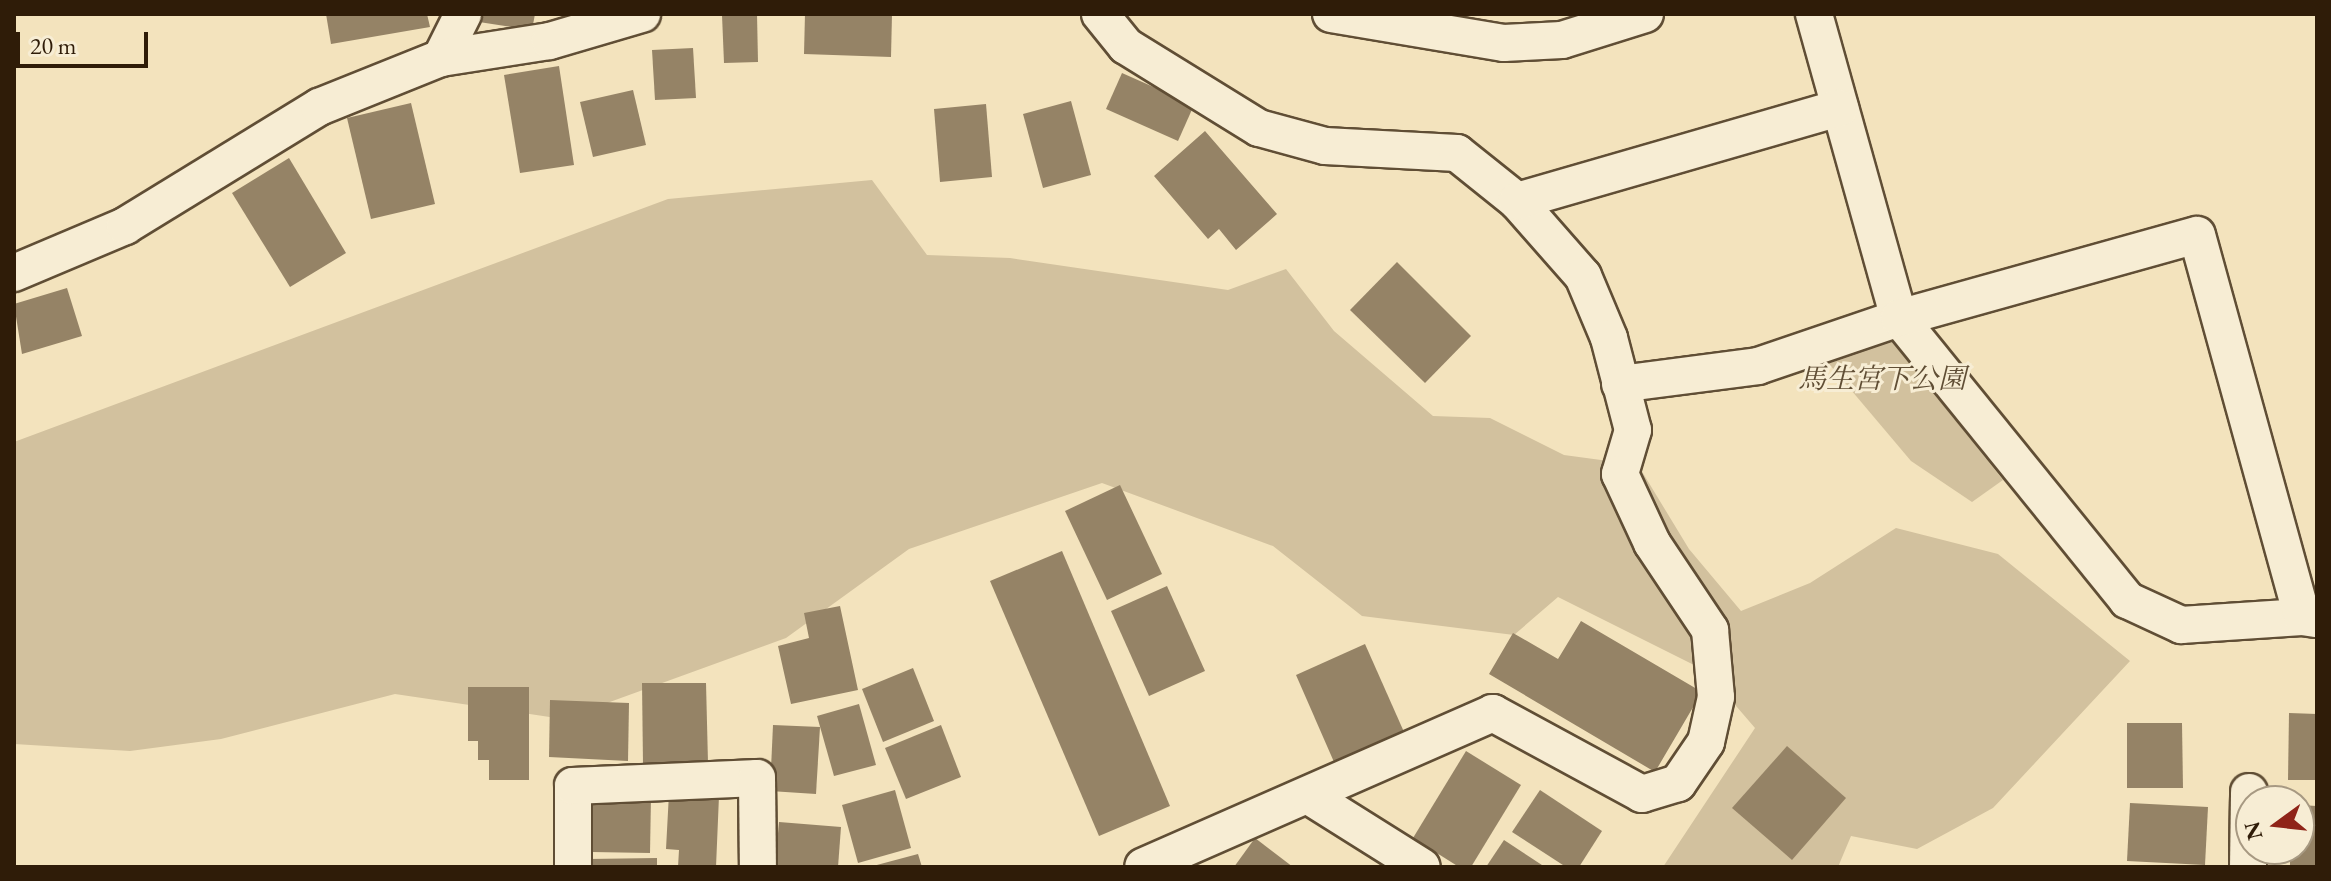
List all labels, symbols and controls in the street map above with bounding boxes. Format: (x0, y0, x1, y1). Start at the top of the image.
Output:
scale bar (20, 16, 152, 66)
text: 20 m (30, 30, 77, 61)
park label: 馬生宮下公園 (1798, 361, 1966, 395)
north arrow (2235, 785, 2315, 865)
text: N (2237, 818, 2270, 843)

